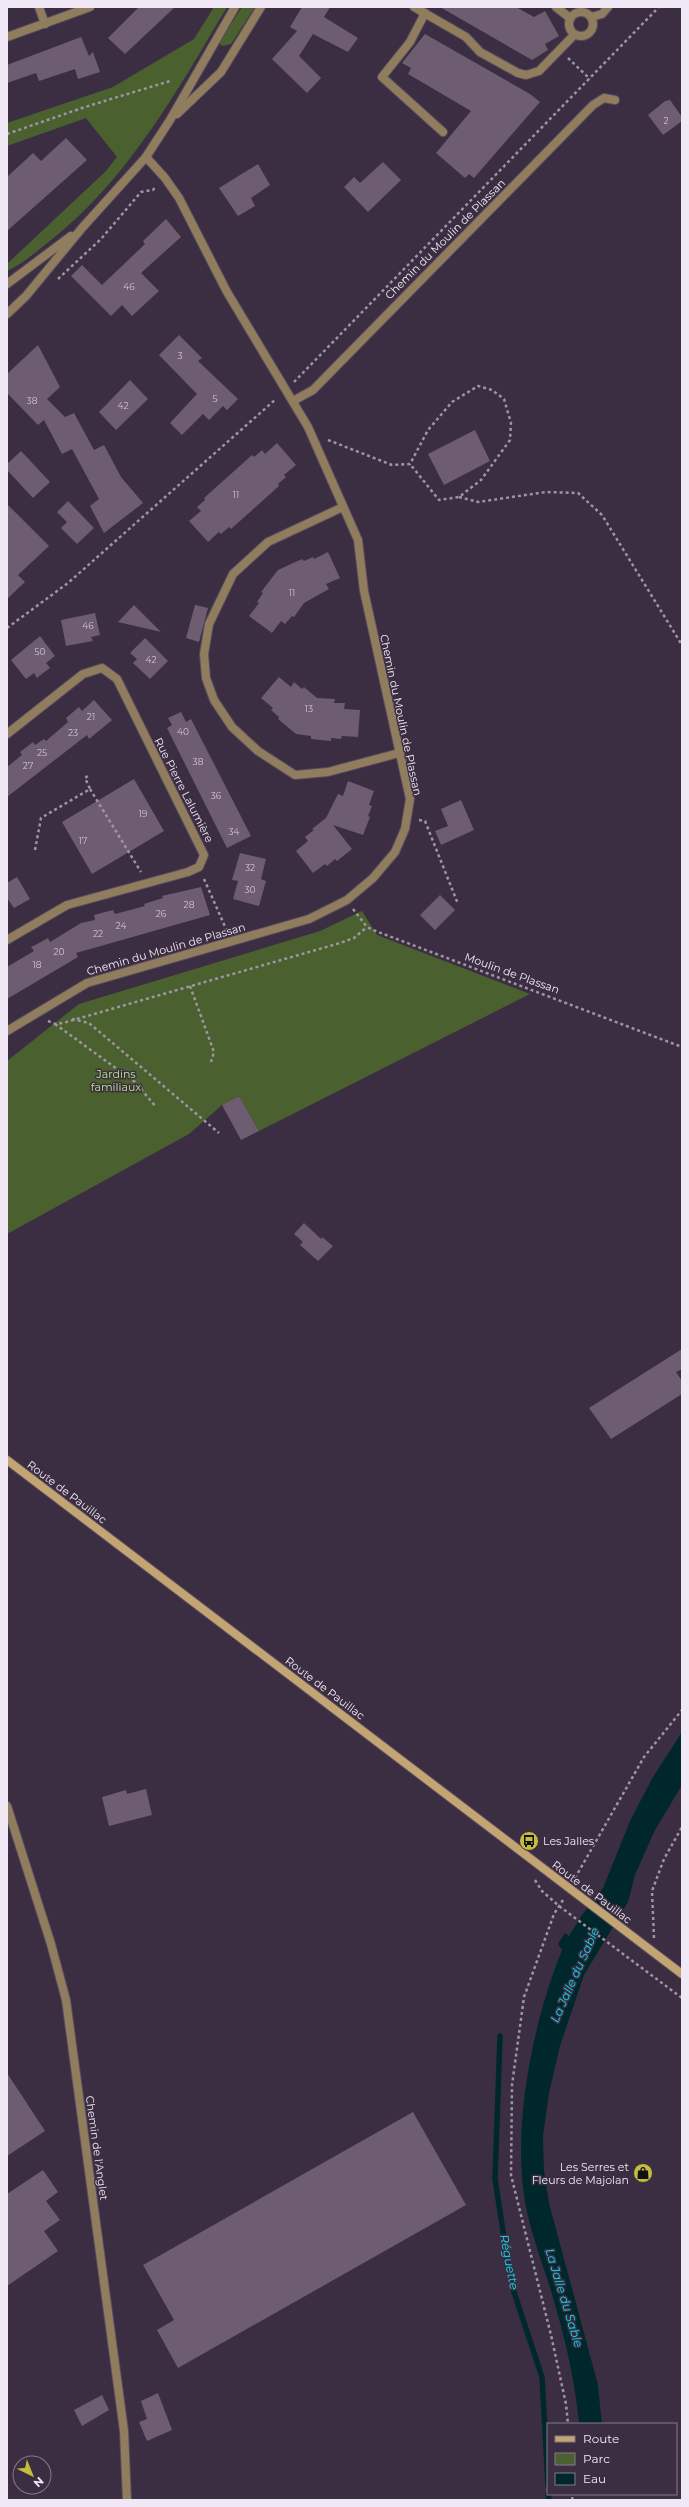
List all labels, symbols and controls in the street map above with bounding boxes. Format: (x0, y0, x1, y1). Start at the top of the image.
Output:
house number: 2 (663, 115, 669, 126)
street label: Chemin du Moulin de Plassan (382, 176, 508, 302)
house number: 46 (123, 281, 135, 292)
house number: 3 (177, 350, 183, 361)
house number: 5 (212, 393, 218, 404)
house number: 38 (27, 395, 38, 406)
house number: 42 (117, 400, 129, 411)
house number: 11 (233, 489, 239, 500)
house number: 11 (289, 587, 295, 598)
house number: 46 (82, 620, 94, 631)
street label: Chemin du Moulin de Plassan (377, 633, 425, 797)
house number: 50 (34, 646, 46, 657)
house number: 42 (145, 654, 157, 665)
house number: 13 (305, 703, 313, 714)
house number: 21 (87, 711, 95, 722)
house number: 40 (177, 726, 189, 737)
house number: 23 (68, 727, 78, 738)
street label: Rue Pierre Lalumière (151, 735, 217, 845)
house number: 25 (37, 747, 47, 758)
house number: 38 (193, 756, 204, 767)
house number: 27 (23, 760, 33, 771)
house number: 36 (211, 790, 222, 801)
house number: 19 (139, 808, 148, 819)
house number: 34 (228, 826, 240, 837)
house number: 17 (79, 835, 87, 846)
house number: 32 (245, 862, 255, 873)
house number: 30 (244, 884, 256, 895)
house number: 28 (184, 899, 195, 910)
house number: 26 (156, 908, 167, 919)
street label: Chemin du Moulin de Plassan (85, 920, 247, 978)
house number: 24 (116, 920, 126, 931)
house number: 22 (93, 928, 103, 939)
house number: 20 (53, 946, 65, 957)
street label: Moulin de Plassan (463, 949, 561, 997)
house number: 18 (33, 959, 42, 970)
park label: Jardins familiaux (91, 1067, 141, 1094)
street label: Route de Pauillac (24, 1457, 110, 1527)
street label: Route de Pauillac (282, 1653, 368, 1723)
bus stop icon: Les Jalles (518, 1830, 540, 1852)
place label: Les Jalles (543, 1834, 595, 1848)
street label: Route de Pauillac (549, 1857, 635, 1927)
water label: La Jalle du Sable (547, 1925, 602, 2025)
street label: Chemin de l'Anglet (83, 2095, 111, 2202)
place label: Les Serres et Fleurs de Majolan (532, 2160, 630, 2187)
shop icon: Les Serres et Fleurs de Majolan (632, 2162, 654, 2184)
water label: Réguette (497, 2233, 522, 2291)
water label: La Jalle du Sable (542, 2247, 587, 2349)
legend (547, 2423, 677, 2495)
text: Route (583, 2431, 619, 2446)
text: Parc (583, 2451, 610, 2466)
north arrow (12, 2455, 52, 2495)
text: Eau (583, 2471, 606, 2486)
text: N (31, 2474, 47, 2490)

